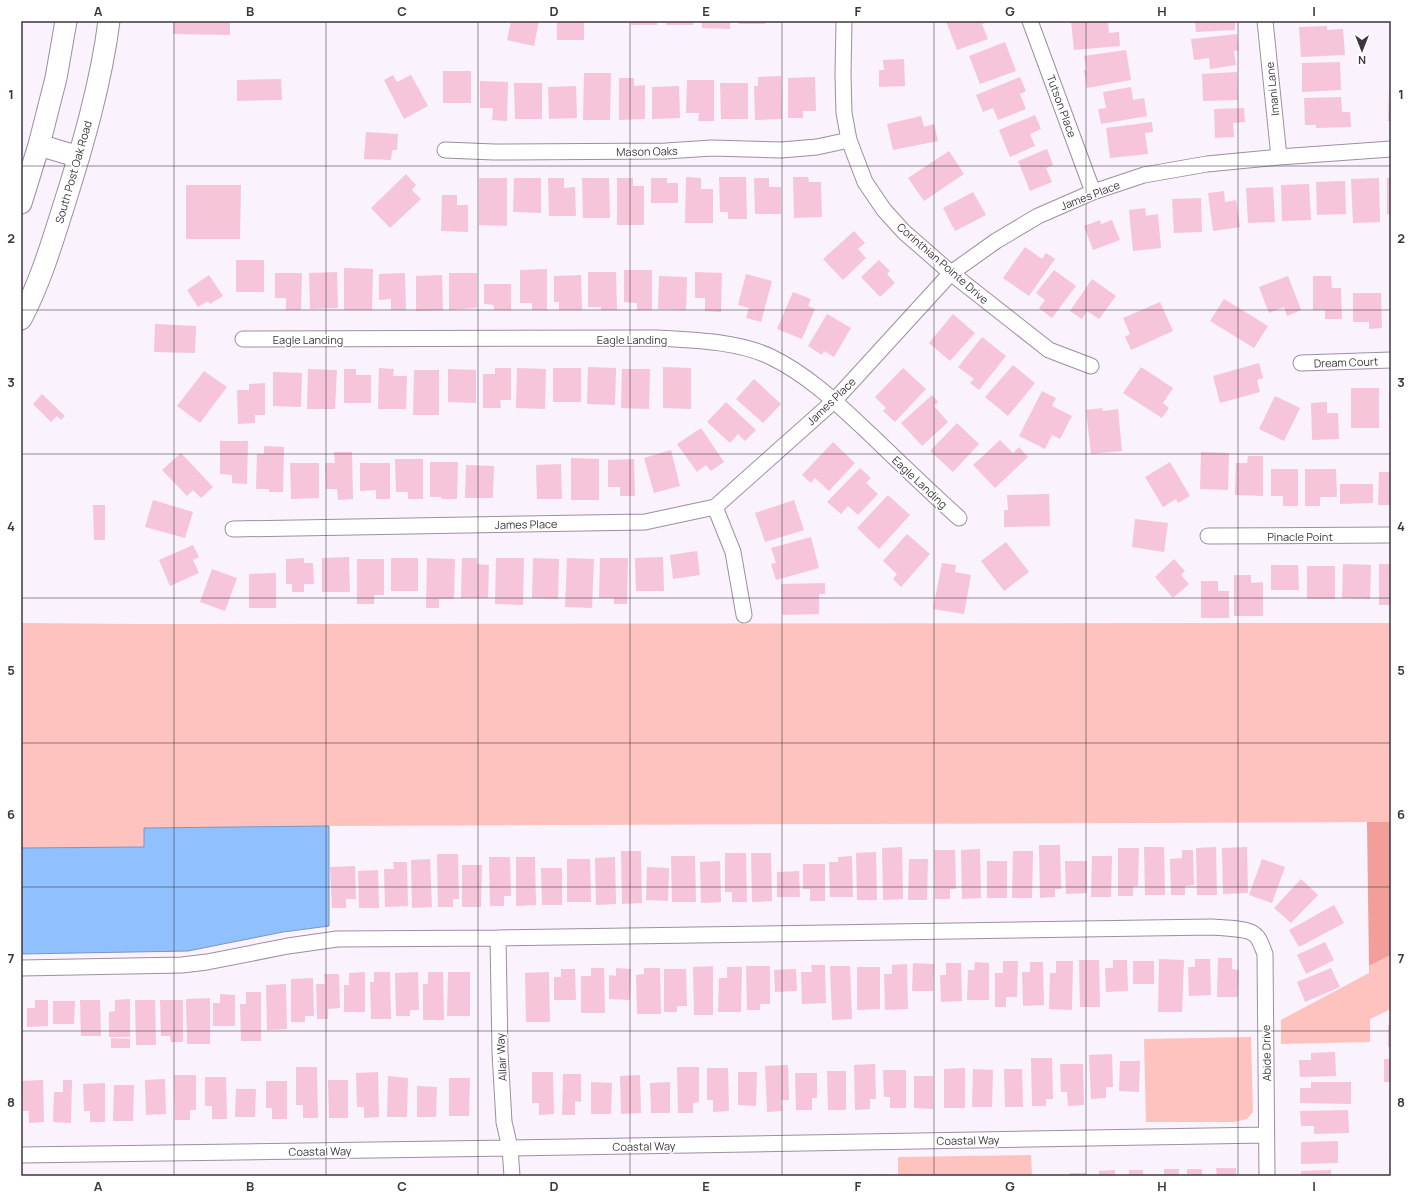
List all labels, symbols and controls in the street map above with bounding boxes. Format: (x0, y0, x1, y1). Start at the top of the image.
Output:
text: A (94, 2, 103, 20)
text: B (246, 2, 254, 20)
text: C (397, 2, 407, 20)
text: D (549, 2, 559, 20)
text: E (702, 2, 710, 20)
text: F (855, 2, 862, 20)
text: G (1005, 2, 1015, 20)
text: H (1157, 2, 1167, 20)
text: I (1312, 2, 1316, 20)
north arrow (1342, 30, 1382, 70)
text: N (1358, 53, 1366, 68)
street label: Imani Lane (1262, 61, 1282, 117)
street label: Tutson Place (1044, 73, 1080, 140)
text: 1 (8, 85, 14, 103)
text: 1 (1398, 85, 1404, 103)
street label: South Post Oak Road (51, 119, 95, 225)
street label: Mason Oaks (616, 143, 678, 159)
street label: James Place (1058, 177, 1122, 213)
street label: Corinthian Pointe Drive (894, 219, 992, 307)
text: 2 (7, 229, 15, 247)
text: 2 (1397, 229, 1405, 247)
street label: Eagle Landing (273, 332, 343, 347)
street label: Eagle Landing (597, 332, 667, 347)
street label: Dream Court (1314, 353, 1378, 371)
text: 3 (7, 373, 15, 391)
street label: James Place (803, 373, 859, 428)
text: 3 (1397, 373, 1405, 391)
street label: Eagle Landing (889, 452, 951, 512)
street label: James Place (495, 516, 558, 532)
text: 4 (7, 517, 15, 535)
text: 4 (1397, 517, 1405, 535)
street label: Pinacle Point (1267, 529, 1333, 544)
text: 5 (7, 661, 15, 679)
text: 5 (1397, 661, 1405, 679)
text: 6 (7, 805, 15, 823)
text: 6 (1397, 805, 1405, 823)
text: 7 (8, 949, 15, 967)
text: 7 (1398, 949, 1405, 967)
street label: Abide Drive (1258, 1024, 1274, 1082)
street label: Allair Way (492, 1032, 510, 1082)
text: 8 (7, 1093, 15, 1111)
text: 8 (1397, 1093, 1405, 1111)
street label: Coastal Way (936, 1132, 1000, 1148)
street label: Coastal Way (612, 1138, 676, 1154)
street label: Coastal Way (288, 1143, 352, 1159)
text: A (94, 1177, 103, 1195)
text: B (246, 1177, 254, 1195)
text: C (397, 1177, 407, 1195)
text: D (549, 1177, 559, 1195)
text: E (702, 1177, 710, 1195)
text: F (855, 1177, 862, 1195)
text: G (1005, 1177, 1015, 1195)
text: H (1157, 1177, 1167, 1195)
text: I (1312, 1177, 1316, 1195)

